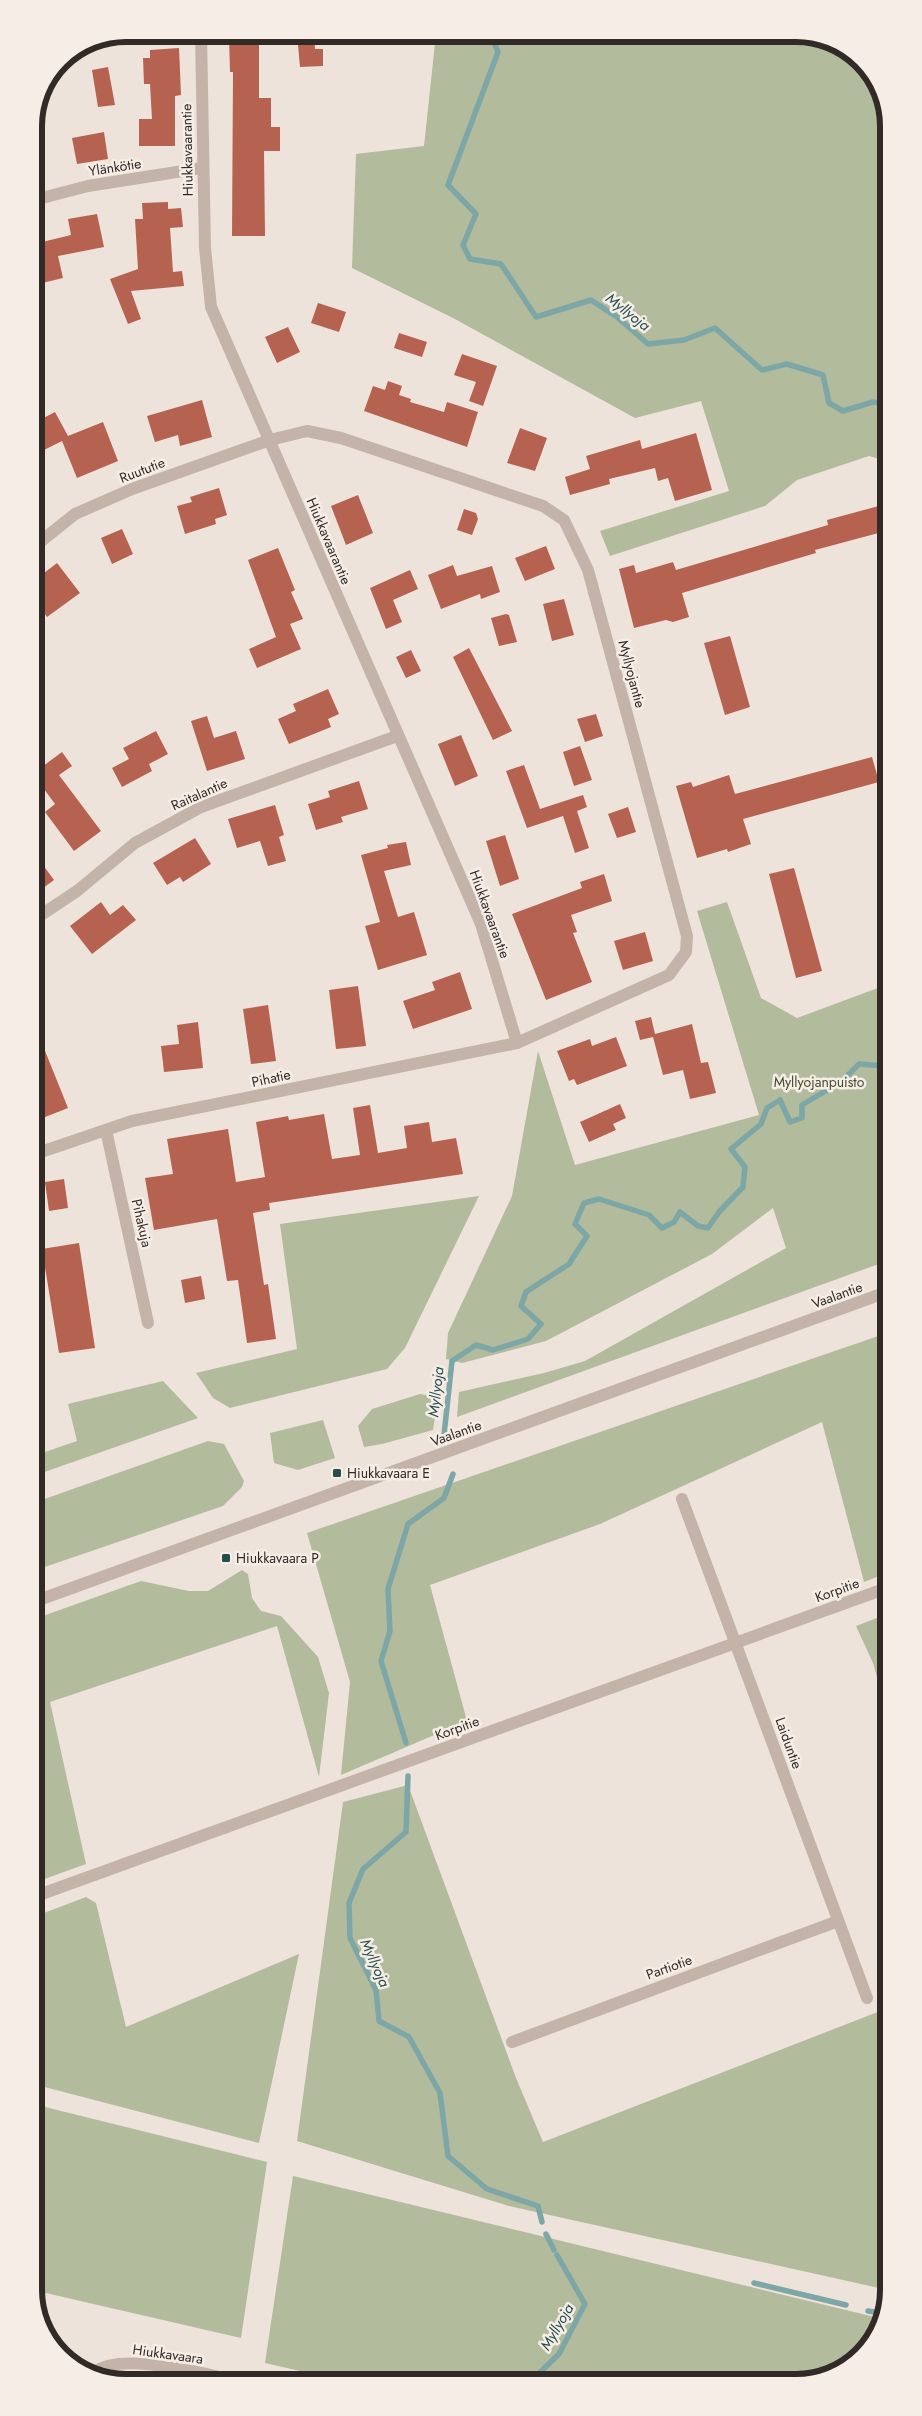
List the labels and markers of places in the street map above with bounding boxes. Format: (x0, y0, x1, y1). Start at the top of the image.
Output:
place label: Hiukkavaara E (347, 1463, 430, 1483)
marker: Hiukkavaara E (331, 1467, 343, 1479)
place label: Hiukkavaara P (236, 1548, 319, 1568)
marker: Hiukkavaara P (220, 1552, 232, 1564)

